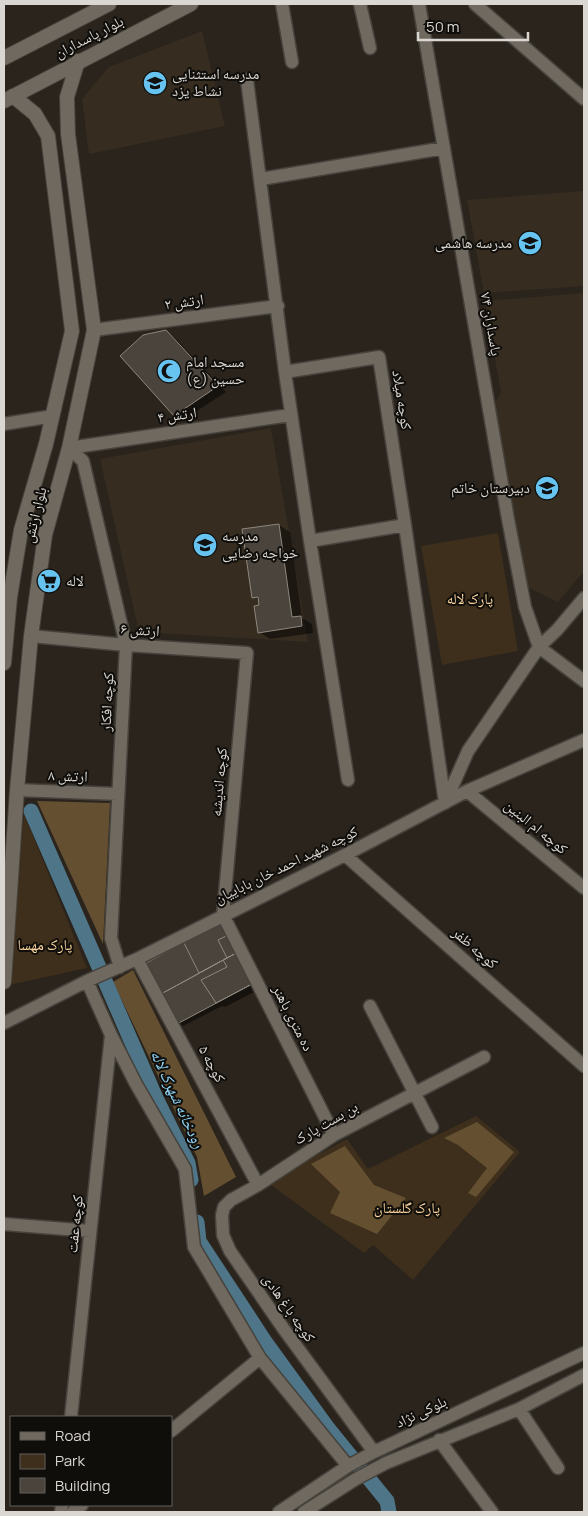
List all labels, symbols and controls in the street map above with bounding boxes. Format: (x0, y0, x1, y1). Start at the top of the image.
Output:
street label: بلوار پاسداران (51, 10, 127, 63)
scale bar (418, 10, 528, 42)
text: 50 m (426, 16, 460, 37)
place label: مدرسه استثنایی نشاط یزد (172, 63, 259, 101)
school or university icon: مدرسه استثنایی نشاط یزد (142, 70, 168, 96)
school or university icon: مدرسه هاشمی (517, 230, 543, 256)
place label: مدرسه هاشمی (435, 232, 512, 253)
street label: ارتش ۲ (163, 288, 205, 315)
street label: پاسداران ۷۴ (476, 291, 507, 357)
place label: مسجد امام حسین (ع) (186, 351, 245, 389)
mosque icon: مسجد امام حسین (ع) (156, 358, 182, 384)
street label: کوچه میلاد (387, 369, 418, 431)
street label: ارتش ۴ (156, 401, 198, 428)
school or university icon: دبیرستان خاتم (534, 475, 560, 501)
place label: دبیرستان خاتم (451, 477, 530, 498)
street label: بلوار ارتش (17, 485, 52, 545)
place label: مدرسه خواجه رضایی (222, 525, 299, 563)
school or university icon: مدرسه خواجه رضایی (192, 532, 218, 558)
supermarket icon: لاله (36, 568, 62, 594)
place label: لاله (66, 570, 84, 591)
park label: پارک لاله (447, 588, 493, 609)
street label: ارتش ۶ (120, 618, 160, 641)
street label: کوچه افکار (94, 672, 119, 733)
street label: کوچه اندیشه (205, 747, 232, 817)
street label: ارتش ۸ (48, 764, 88, 787)
street label: کوچه ام البنین (500, 794, 573, 859)
street label: کوچه شهید احمد خان باباییان (211, 821, 361, 908)
street label: کوچه ظفر (447, 921, 503, 973)
park label: پارک مهسا (18, 934, 72, 955)
street label: ده متری باهنر (267, 980, 319, 1055)
street label: کوچه ۵ (194, 1041, 231, 1086)
water label: رودخانه شهرک لاله (146, 1046, 210, 1152)
street label: بن بست پارک (290, 1096, 362, 1149)
street label: کوچه عفت (61, 1194, 88, 1254)
park label: پارک گلستان (374, 1197, 440, 1218)
street label: کوچه باغ هادی (258, 1269, 321, 1346)
street label: بلوکی نژاد (392, 1391, 450, 1433)
legend (10, 1416, 172, 1506)
text: Road (55, 1425, 91, 1446)
text: Park (55, 1450, 85, 1471)
text: Building (55, 1475, 110, 1496)

